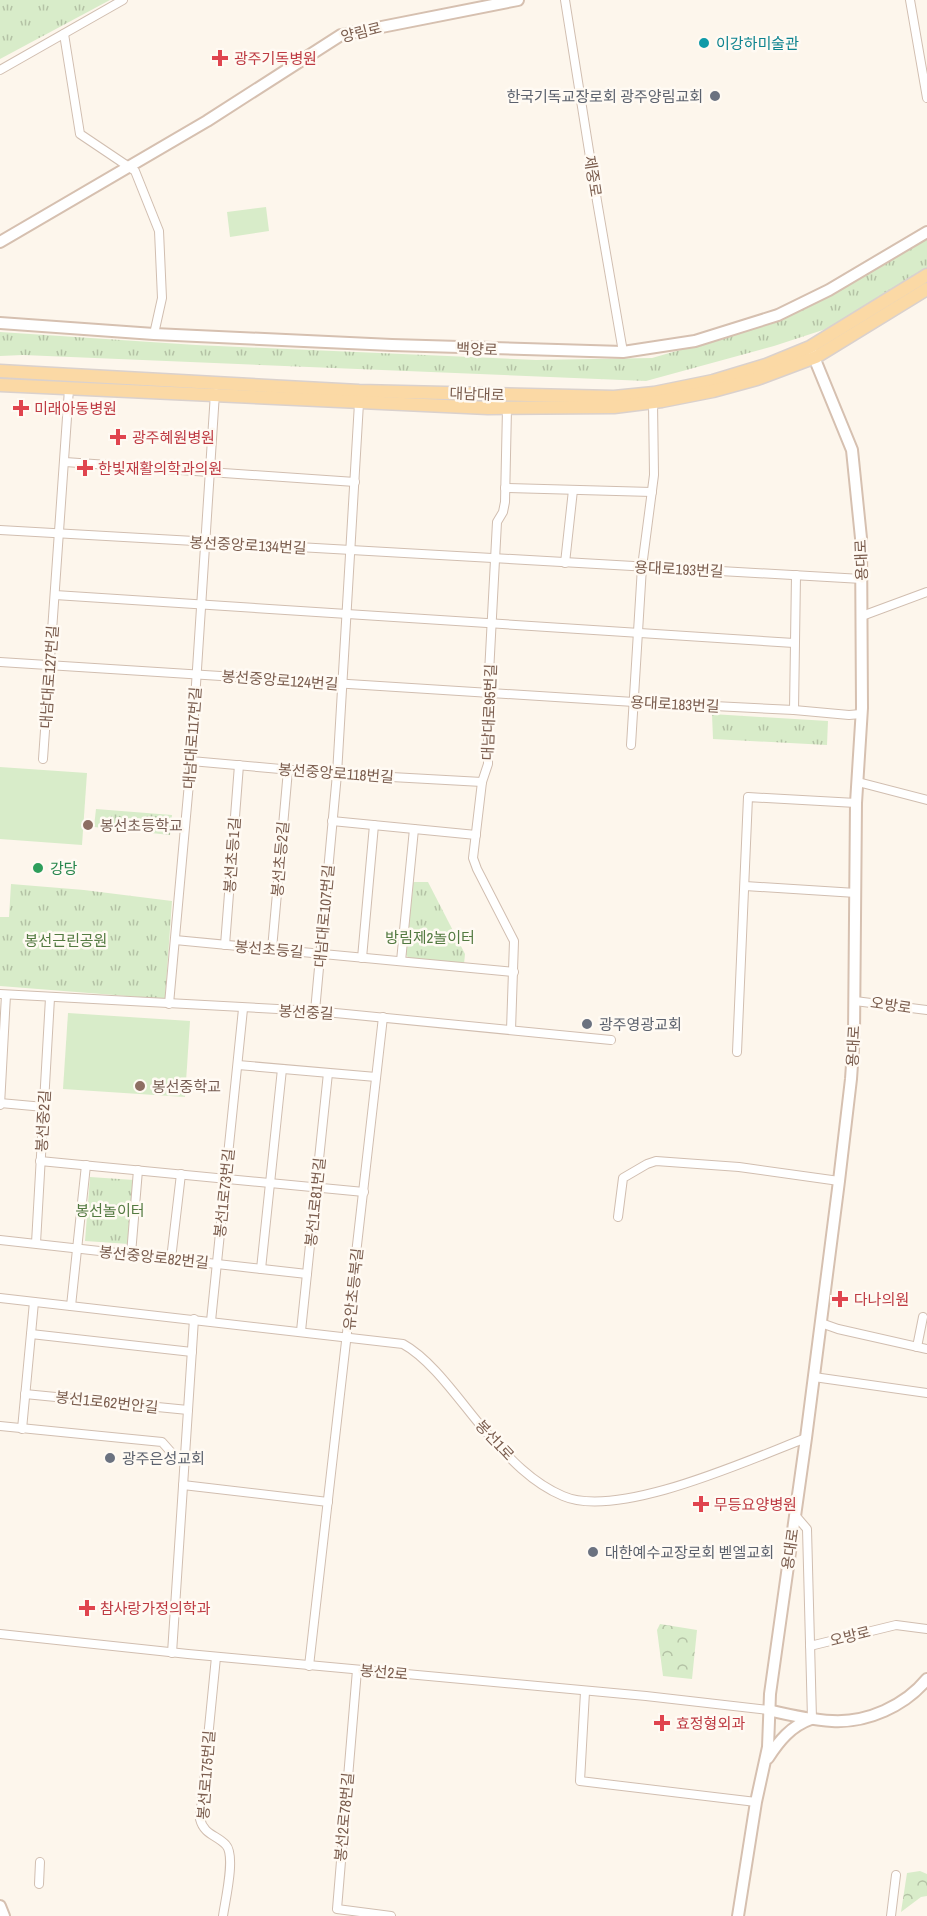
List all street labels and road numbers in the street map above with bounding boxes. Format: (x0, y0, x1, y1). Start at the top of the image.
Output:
street label: 양림로 (338, 17, 384, 47)
street label: 제중로 (579, 154, 607, 198)
street label: 백양로 (456, 338, 498, 360)
street label: 대남대로 (449, 383, 505, 405)
street label: 봉선중앙로134번길 (189, 531, 307, 559)
street label: 용대로 (850, 539, 872, 581)
street label: 용대로193번길 (634, 556, 724, 582)
street label: 대남대로127번길 (35, 625, 63, 729)
street label: 대남대로95번길 (477, 663, 501, 761)
street label: 봉선중앙로124번길 (221, 665, 339, 695)
street label: 대남대로117번길 (178, 686, 206, 790)
street label: 용대로183번길 (630, 691, 720, 717)
street label: 봉선중앙로118번길 (277, 758, 395, 788)
street label: 봉선초등1길 (219, 816, 245, 894)
street label: 봉선초등2길 (266, 820, 294, 898)
street label: 대남대로107번길 (309, 864, 339, 968)
street label: 봉선초등길 (234, 936, 304, 962)
street label: 오방로 (869, 992, 913, 1018)
street label: 봉선중길 (278, 1000, 334, 1024)
street label: 용대로 (841, 1025, 865, 1067)
street label: 봉선중2길 (31, 1089, 55, 1153)
street label: 봉선1로73번길 (209, 1147, 239, 1239)
street label: 봉선1로81번길 (300, 1156, 330, 1248)
street label: 봉선중앙로82번길 (98, 1241, 210, 1273)
street label: 유안초등북길 (338, 1247, 368, 1331)
street label: 봉선1로62번안길 (55, 1386, 159, 1418)
street label: 봉선1로 (471, 1415, 519, 1465)
street label: 용대로 (777, 1527, 803, 1571)
street label: 오방로 (827, 1621, 873, 1651)
street label: 봉선2로 (359, 1659, 409, 1685)
street label: 봉선로175번길 (192, 1730, 220, 1820)
street label: 봉선2로78번길 (330, 1771, 358, 1863)

